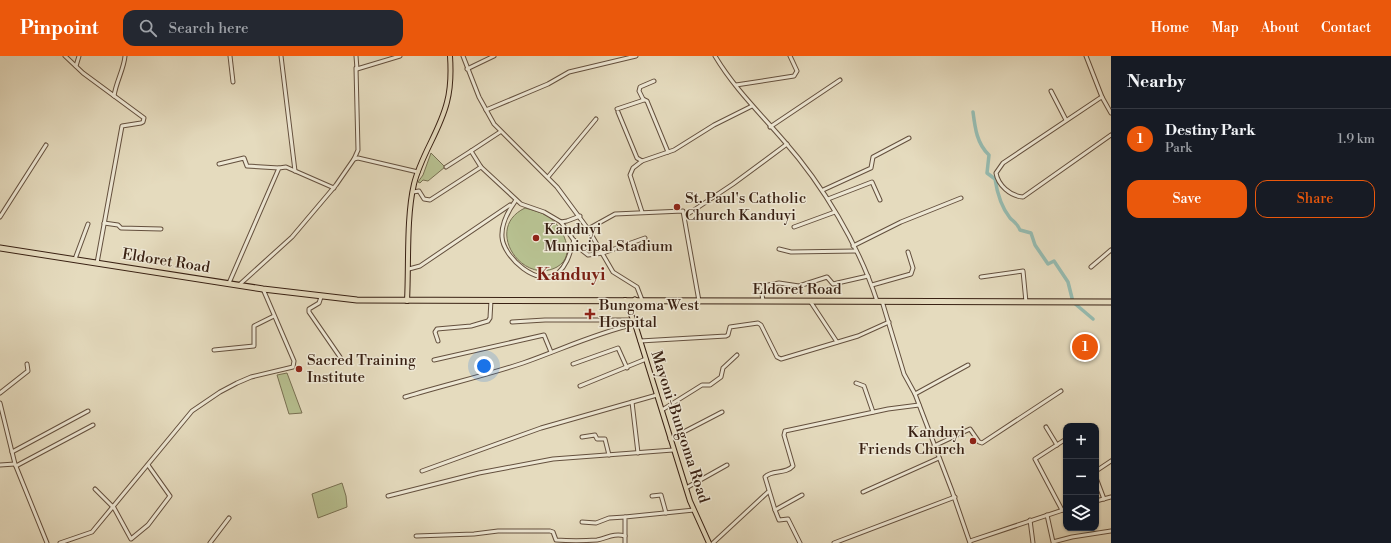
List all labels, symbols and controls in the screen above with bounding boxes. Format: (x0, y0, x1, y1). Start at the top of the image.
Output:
search box (123, 10, 403, 46)
text: Pinpoint (20, 16, 99, 40)
icon: search (137, 17, 159, 39)
text: Search here (169, 19, 249, 38)
text: Home (1151, 19, 1189, 37)
text: Map (1211, 19, 1239, 37)
text: About (1261, 19, 1299, 37)
text: Contact (1321, 19, 1371, 37)
text: Nearby (1127, 71, 1186, 93)
text: Destiny Park (1165, 121, 1255, 140)
text: 1 (1137, 131, 1143, 147)
text: 1.9 km (1338, 131, 1375, 147)
text: Park (1165, 140, 1192, 156)
button: Save (1127, 180, 1247, 218)
button: Share (1255, 180, 1375, 218)
place label: St. Paul's Catholic Church Kanduyi (685, 189, 806, 225)
marker: St. Paul's Catholic Church Kanduyi (672, 202, 682, 212)
place label: Kanduyi Municipal Stadium (544, 220, 673, 256)
marker: Kanduyi Municipal Stadium (531, 233, 541, 243)
street label: Eldoret Road (121, 245, 212, 277)
district label: Kanduyi (537, 264, 606, 286)
street label: Eldoret Road (753, 280, 842, 299)
place label: Bungoma West Hospital (598, 296, 700, 332)
marker: Bungoma West Hospital (584, 308, 596, 320)
pin: 1 (1072, 332, 1098, 362)
street label: Mayoni-Bungoma Road (646, 349, 714, 506)
place label: Sacred Training Institute (307, 351, 416, 387)
your location (474, 356, 494, 376)
marker: Sacred Training Institute (294, 364, 304, 374)
place label: Kanduyi Friends Church (858, 423, 965, 459)
map controls (1063, 423, 1099, 531)
button: + (1063, 423, 1099, 459)
marker: Kanduyi Friends Church (968, 436, 978, 446)
button: − (1063, 459, 1099, 495)
button: layers (1063, 495, 1099, 531)

